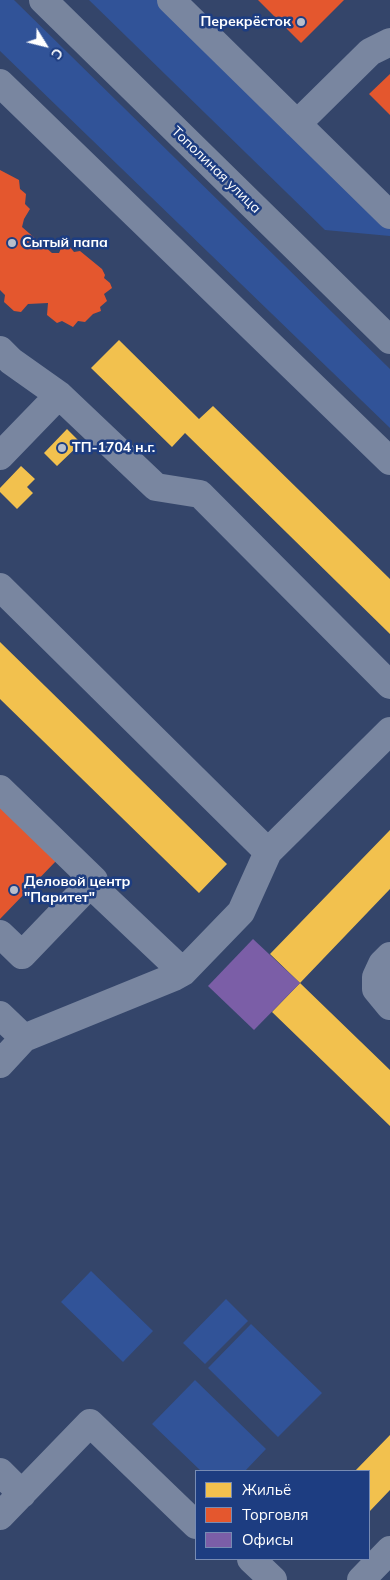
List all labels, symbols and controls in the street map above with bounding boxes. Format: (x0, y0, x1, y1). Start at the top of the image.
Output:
place label: Перекрёсток (200, 14, 291, 30)
marker: Перекрёсток (295, 16, 307, 28)
north arrow (20, 20, 70, 70)
text: С (47, 45, 67, 63)
street label: Тополиная улица (168, 123, 264, 217)
place label: Сытый папа (22, 235, 108, 251)
marker: Сытый папа (6, 237, 18, 249)
place label: ТП-1704 н.г. (72, 440, 155, 456)
marker: ТП-1704 н.г. (56, 442, 68, 454)
place label: Деловой центр "Паритет" (24, 874, 130, 906)
marker: Деловой центр "Паритет" (8, 884, 20, 896)
legend (195, 1470, 370, 1560)
text: Жильё (242, 1480, 291, 1499)
text: Торговля (242, 1505, 309, 1524)
text: Офисы (242, 1530, 294, 1549)

